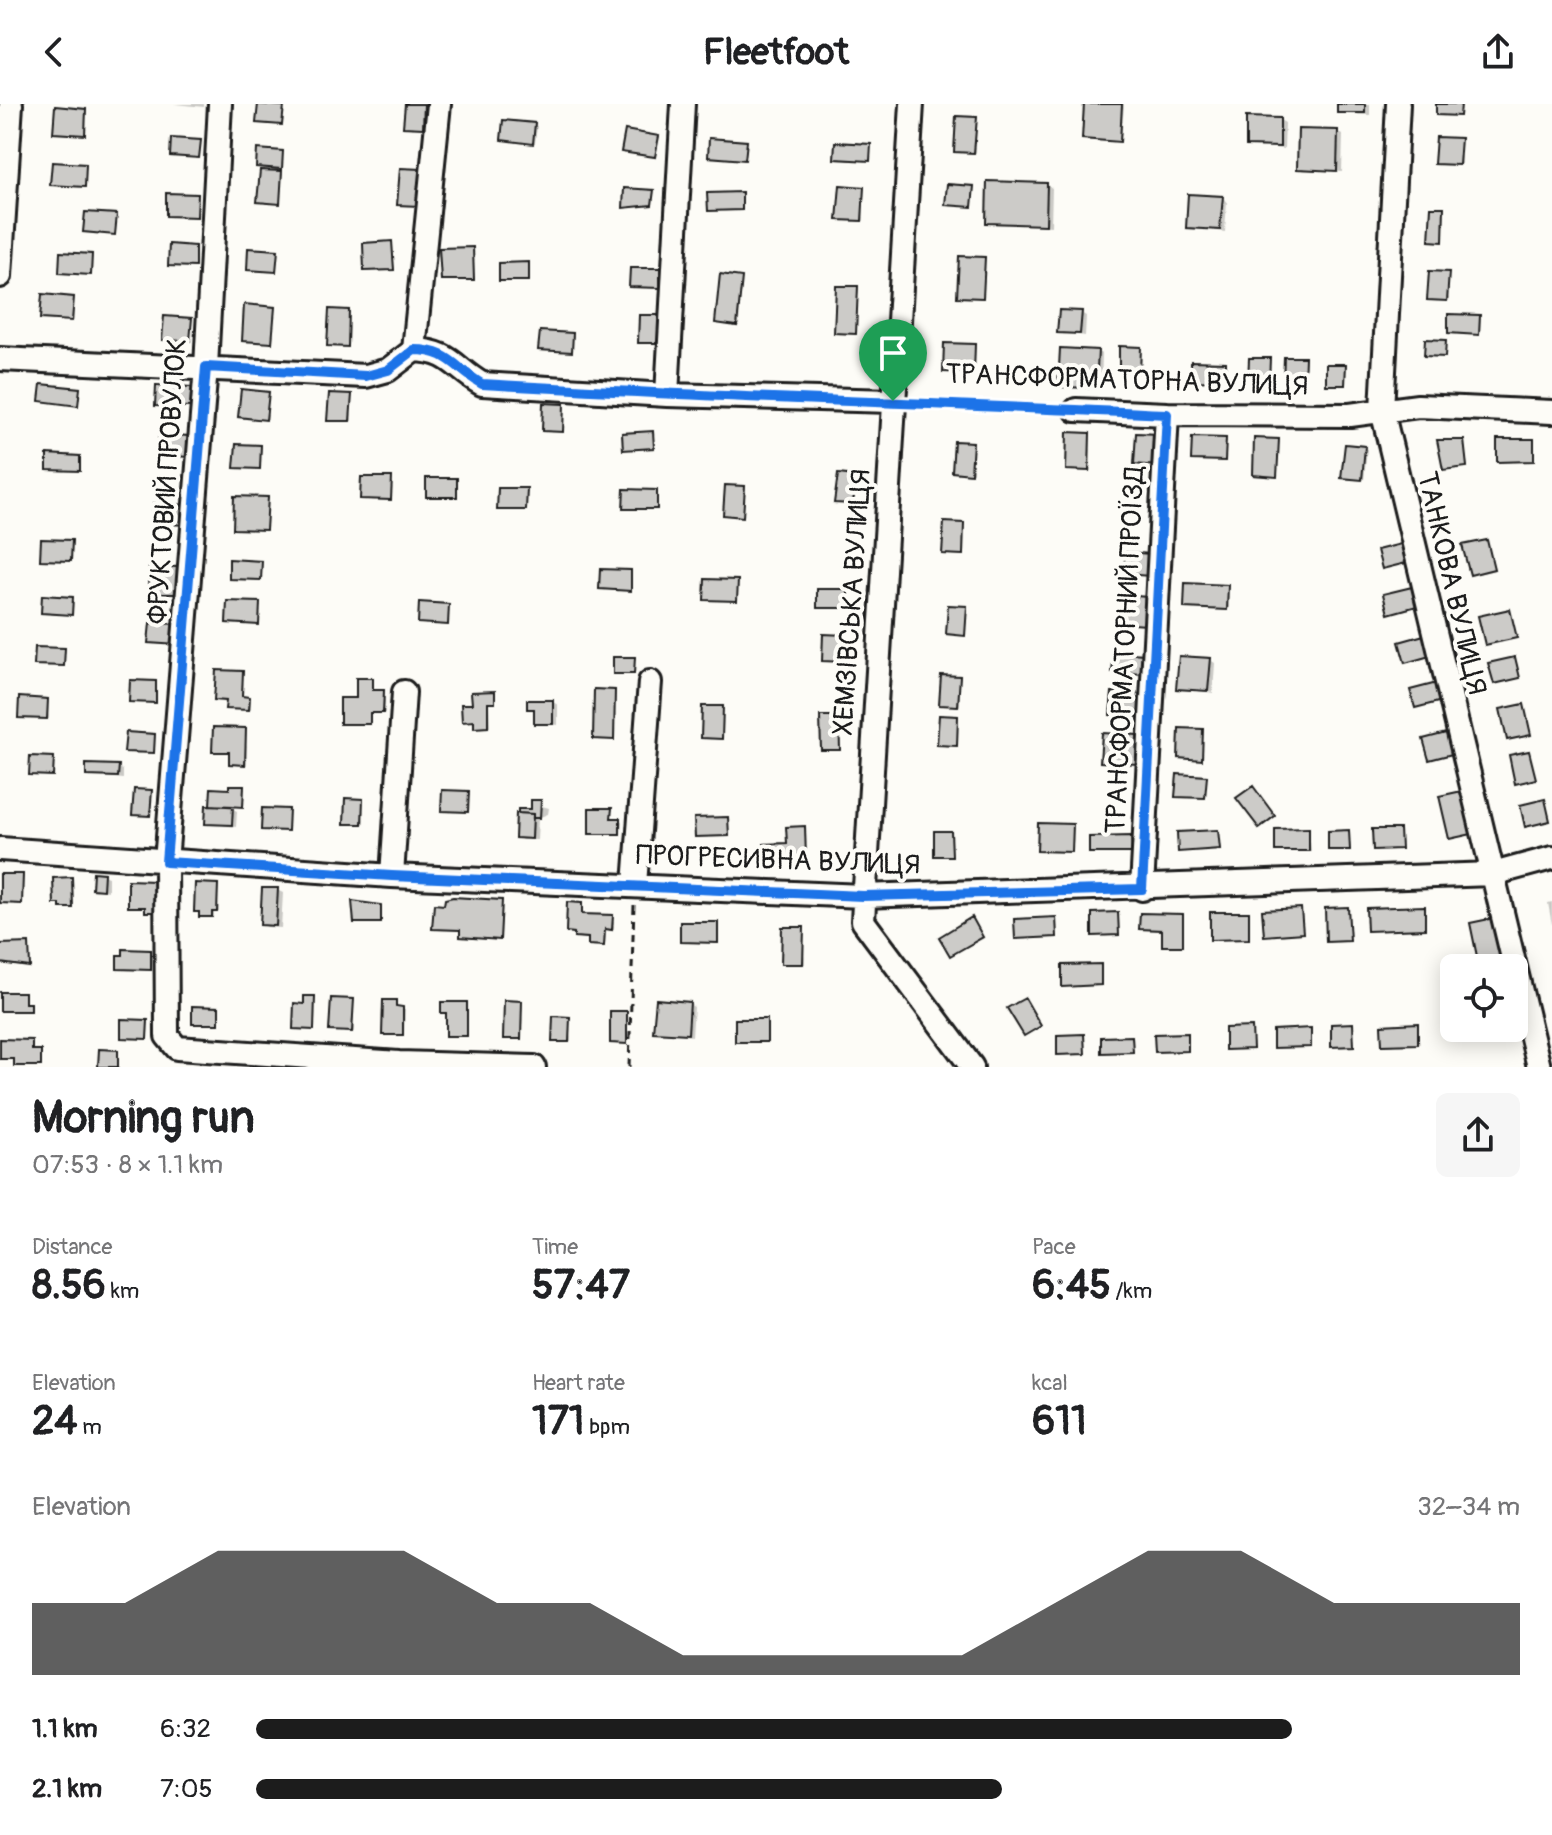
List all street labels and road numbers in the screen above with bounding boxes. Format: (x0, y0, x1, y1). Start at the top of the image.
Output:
street label: ФРУКТОВИЙ ПРОВУЛОК (140, 337, 195, 625)
street label: ТРАНСФОРМАТОРНА ВУЛИЦЯ (945, 357, 1309, 404)
street label: ТРАНСФОРМАТОРНИЙ ПРОЇЗД (1098, 464, 1153, 835)
street label: ХЕМЗІВСЬКА ВУЛИЦЯ (826, 468, 879, 737)
street label: ТАНКОВА ВУЛИЦЯ (1409, 468, 1494, 698)
street label: ПРОГРЕСИВНА ВУЛИЦЯ (635, 838, 921, 883)

